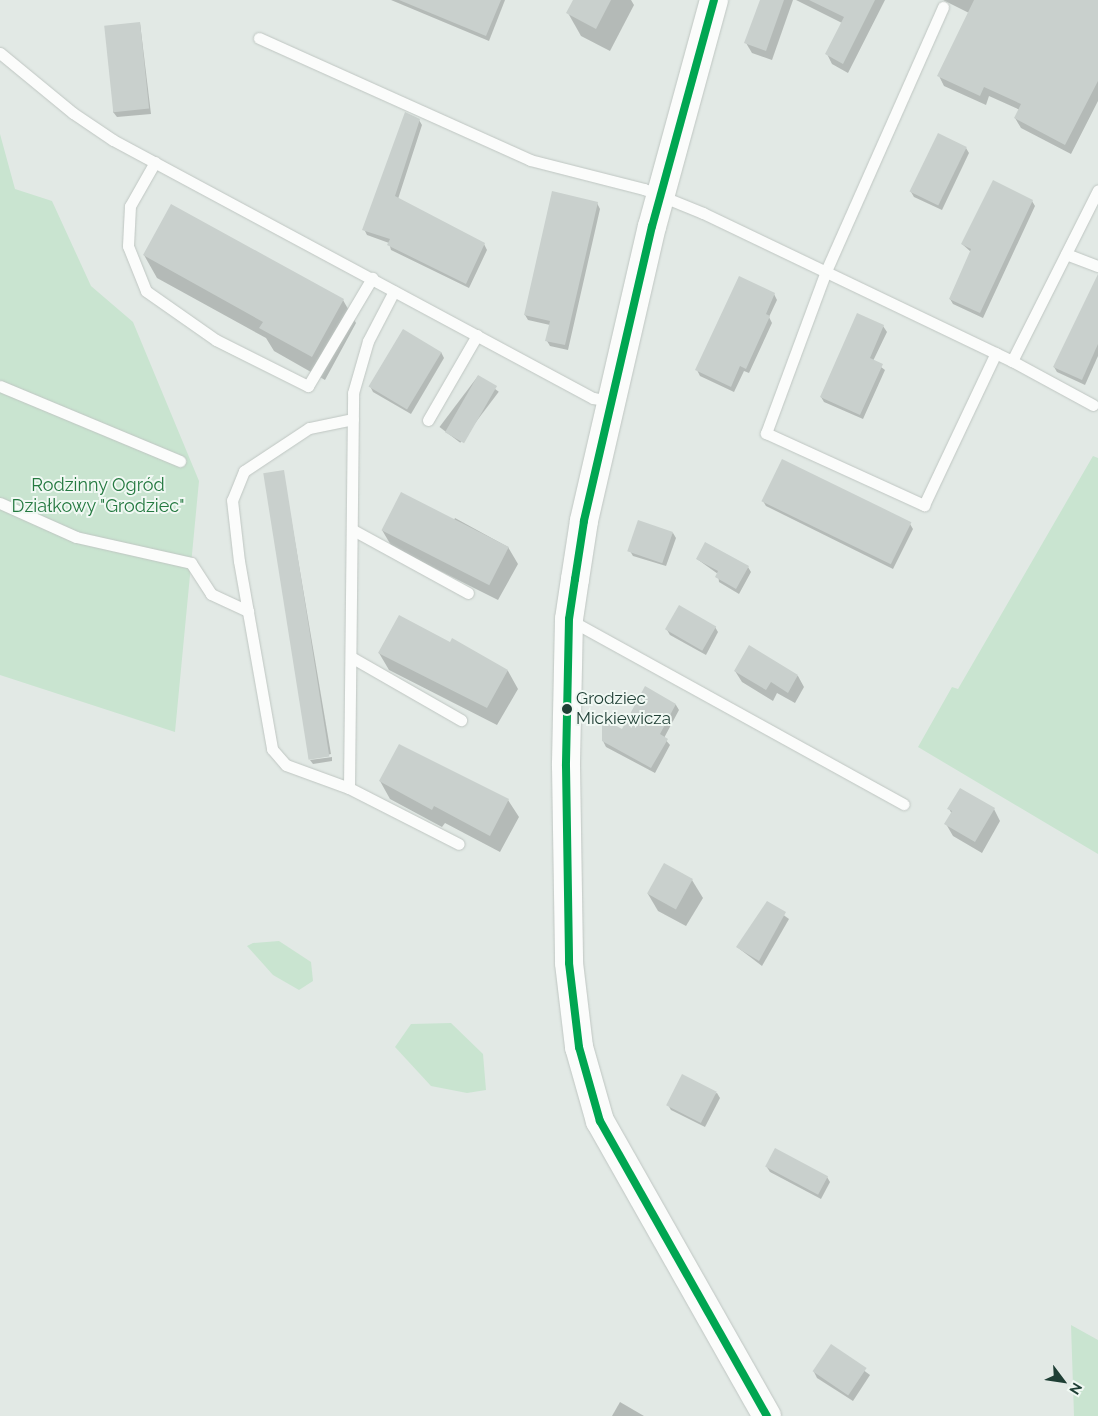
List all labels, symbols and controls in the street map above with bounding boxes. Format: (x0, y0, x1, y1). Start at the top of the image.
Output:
park label: Rodzinny Ogród Działkowy "Grodziec" (11, 475, 185, 518)
place label: Grodziec Mickiewicza (576, 689, 671, 729)
marker: Grodziec Mickiewicza (562, 704, 572, 714)
north arrow (1038, 1356, 1088, 1406)
text: N (1066, 1380, 1085, 1397)

